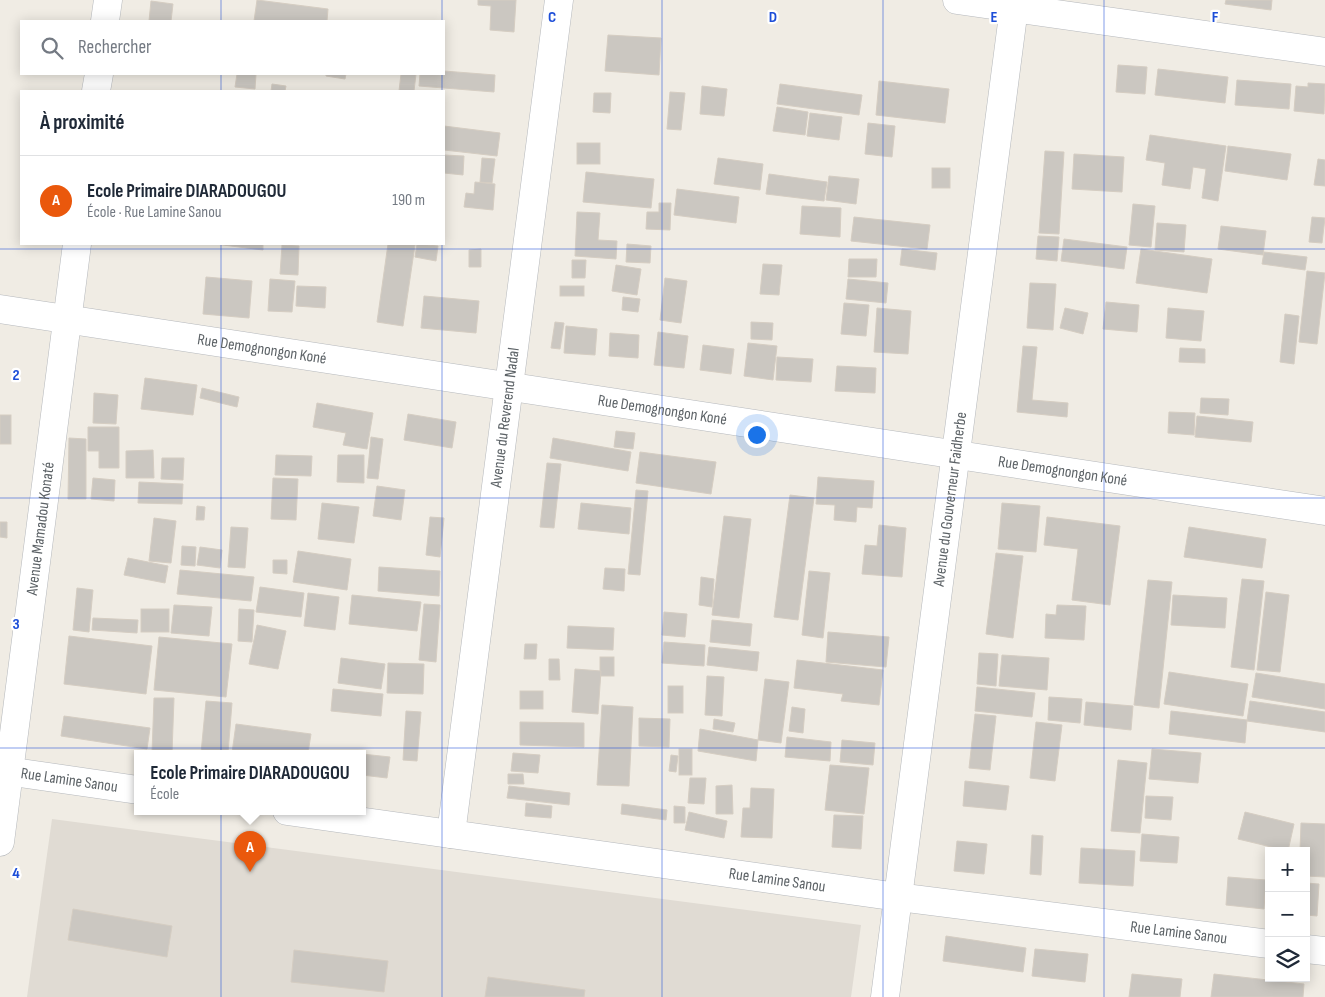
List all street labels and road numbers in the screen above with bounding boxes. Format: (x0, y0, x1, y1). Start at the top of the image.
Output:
street label: Rue Demognongon Koné (196, 330, 328, 368)
street label: Avenue du Reverend Nadal (486, 346, 523, 489)
street label: Rue Demognongon Koné (597, 391, 728, 429)
street label: Avenue du Gouverneur Faidherbe (929, 411, 971, 589)
street label: Rue Demognongon Koné (997, 452, 1129, 490)
street label: Avenue Mamadou Konaté (22, 461, 58, 597)
street label: Rue Lamine Sanou (20, 764, 119, 796)
street label: Rue Lamine Sanou (728, 864, 827, 896)
street label: Rue Lamine Sanou (1129, 917, 1228, 948)

